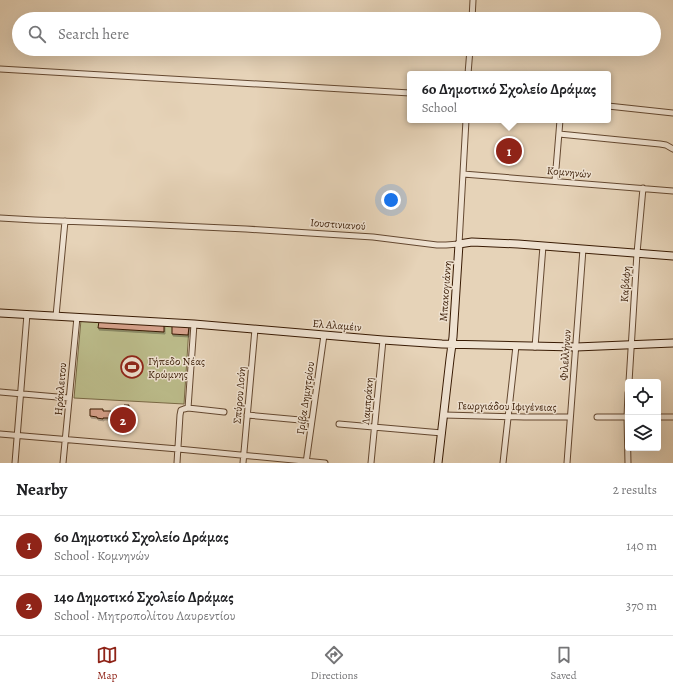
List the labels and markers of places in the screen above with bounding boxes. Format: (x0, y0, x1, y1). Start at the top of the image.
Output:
pin: 1 (496, 136, 522, 166)
sports icon: Γήπεδο Νέας Κρώμνης (119, 354, 145, 380)
place label: Γήπεδο Νέας Κρώμνης (148, 354, 205, 382)
pin: 2 (110, 405, 136, 435)

